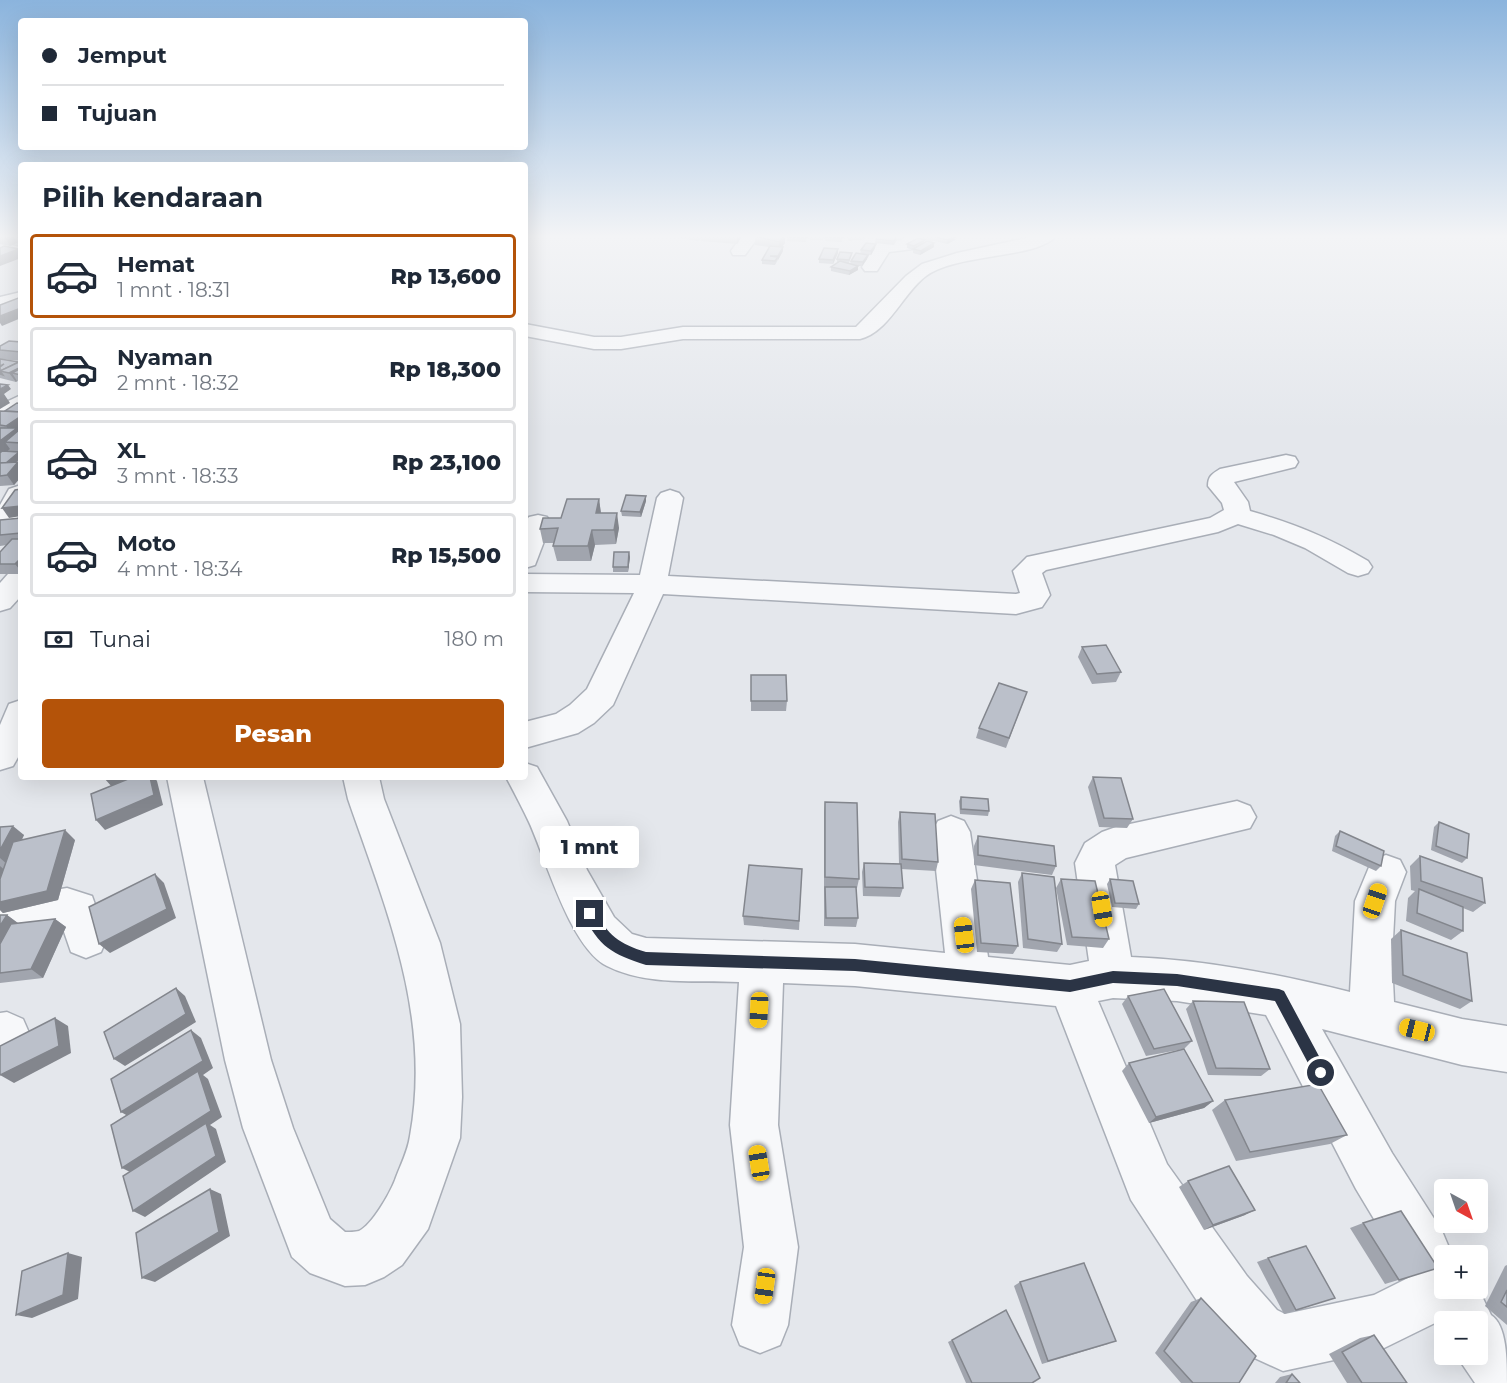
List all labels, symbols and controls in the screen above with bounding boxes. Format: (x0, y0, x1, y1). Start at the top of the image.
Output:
text: Jemput (78, 42, 167, 69)
text: Tujuan (78, 100, 157, 127)
text: Pilih kendaraan (42, 181, 263, 214)
icon: car (45, 249, 99, 303)
text: Hemat (117, 251, 195, 278)
text: Rp 13,600 (391, 263, 501, 290)
text: 1 mnt · 18:31 (117, 278, 231, 302)
icon: car (45, 342, 99, 396)
text: Nyaman (117, 344, 213, 371)
text: Rp 18,300 (389, 356, 501, 383)
text: 2 mnt · 18:32 (117, 371, 239, 395)
icon: car (45, 435, 99, 489)
text: XL (117, 437, 146, 464)
text: Rp 23,100 (392, 449, 501, 476)
text: 3 mnt · 18:33 (117, 464, 239, 488)
icon: car (45, 528, 99, 582)
text: Moto (117, 530, 176, 557)
text: Rp 15,500 (391, 542, 501, 569)
text: 4 mnt · 18:34 (117, 557, 243, 581)
icon: cash (42, 623, 75, 656)
text: Tunai (90, 626, 151, 653)
text: 180 m (444, 627, 504, 651)
button: Pesan (42, 699, 504, 768)
callout: 1 mnt (540, 827, 640, 869)
text: 1 mnt (561, 835, 618, 859)
car (1361, 881, 1389, 921)
car (1090, 890, 1114, 928)
route end (576, 900, 603, 927)
car (953, 916, 975, 954)
car (749, 992, 769, 1028)
car (1397, 1017, 1437, 1043)
route start (1307, 1059, 1334, 1086)
car (747, 1144, 771, 1182)
north arrow (1434, 1179, 1488, 1233)
map controls (1434, 1179, 1488, 1365)
button: + (1434, 1245, 1488, 1299)
car (754, 1267, 776, 1305)
button: − (1434, 1311, 1488, 1365)

